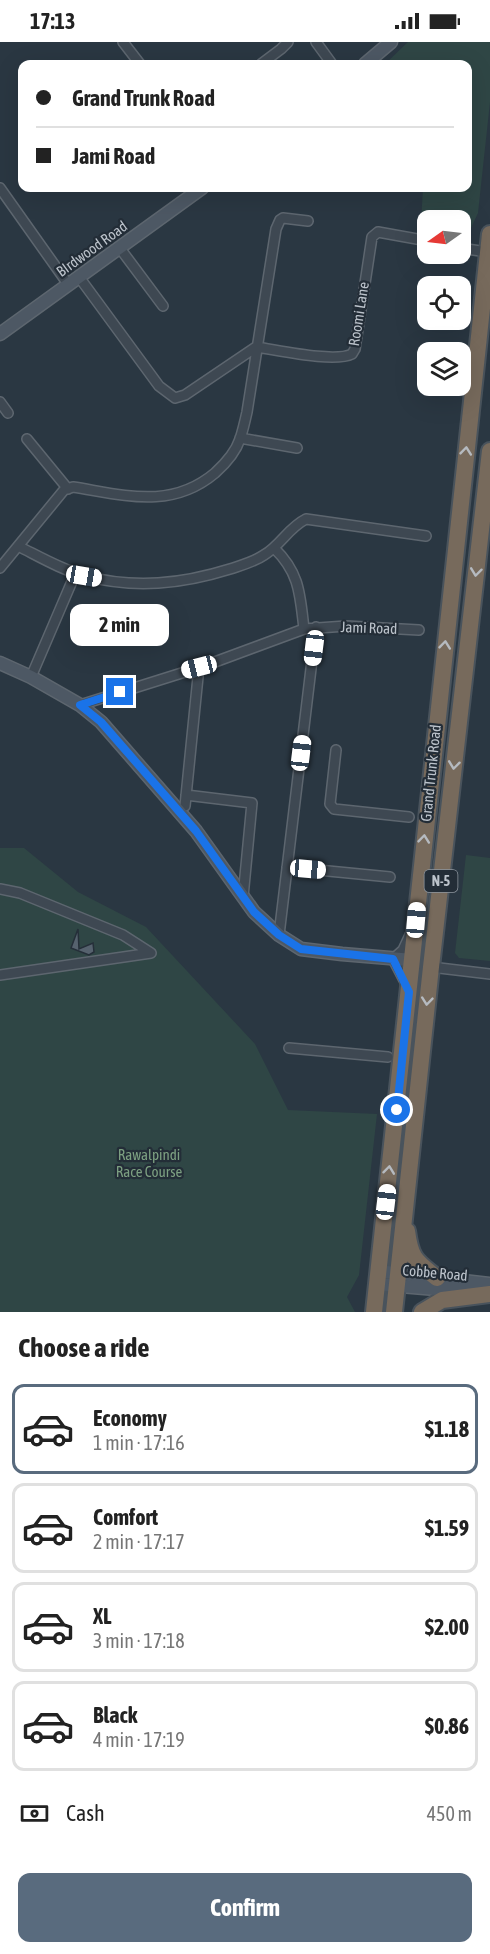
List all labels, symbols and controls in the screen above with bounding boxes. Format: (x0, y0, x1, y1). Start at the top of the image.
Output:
text: 17:13 (30, 8, 75, 34)
text: Grand Trunk Road (72, 85, 215, 111)
text: Jami Road (72, 143, 155, 169)
north arrow (417, 210, 471, 264)
map controls (417, 210, 471, 396)
street label: BIrdwood Road (53, 217, 130, 280)
button: locate (417, 276, 471, 330)
street label: Roomi Lane (345, 280, 372, 347)
button: layers (417, 342, 471, 396)
one-way arrow (459, 447, 472, 456)
car (65, 564, 103, 588)
one-way arrow (471, 567, 483, 576)
callout: 2 min (70, 605, 170, 647)
text: 2 min (99, 613, 140, 636)
street label: Jami Road (340, 618, 398, 637)
car (303, 629, 325, 667)
one-way arrow (438, 641, 451, 650)
car (179, 654, 219, 680)
route end (106, 678, 133, 705)
street label: Grand Trunk Road (417, 724, 444, 822)
car (290, 734, 312, 772)
one-way arrow (448, 761, 461, 770)
one-way arrow (417, 835, 430, 844)
car (289, 858, 327, 880)
road number: N-5 (424, 870, 458, 892)
car (405, 901, 427, 939)
one-way arrow (421, 996, 434, 1005)
route start (383, 1096, 410, 1123)
park label: Rawalpindi Race Course (116, 1146, 182, 1180)
one-way arrow (383, 1166, 395, 1175)
car (375, 1183, 397, 1221)
street label: Cobbe Road (402, 1261, 468, 1284)
text: Choose a ride (18, 1332, 150, 1363)
icon: car (21, 1402, 75, 1456)
text: Economy (93, 1405, 167, 1431)
text: $1.18 (425, 1416, 469, 1442)
text: 1 min · 17:16 (93, 1431, 185, 1454)
icon: car (21, 1501, 75, 1555)
text: Comfort (93, 1504, 158, 1530)
text: $1.59 (425, 1515, 469, 1541)
text: 2 min · 17:17 (93, 1530, 185, 1553)
icon: car (21, 1600, 75, 1654)
text: XL (93, 1603, 111, 1629)
text: $2.00 (425, 1614, 469, 1640)
text: 3 min · 17:18 (93, 1629, 185, 1652)
icon: car (21, 1699, 75, 1753)
text: Black (93, 1702, 137, 1728)
text: $0.86 (425, 1713, 469, 1739)
text: 4 min · 17:19 (93, 1728, 185, 1751)
icon: cash (18, 1797, 51, 1830)
text: Cash (66, 1800, 105, 1826)
text: 450 m (427, 1802, 472, 1825)
button: Confirm (18, 1873, 472, 1942)

